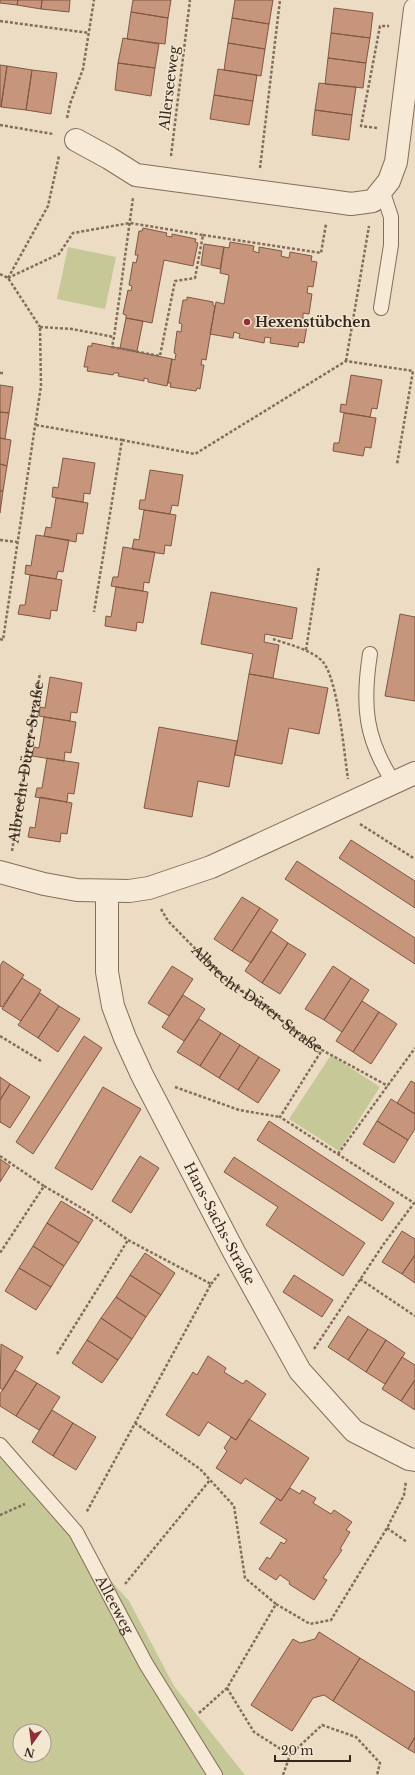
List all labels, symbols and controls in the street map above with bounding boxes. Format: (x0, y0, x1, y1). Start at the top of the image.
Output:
street label: Allerseeweg (155, 44, 183, 132)
place label: Hexenstübchen (255, 313, 371, 331)
marker: Hexenstübchen (242, 317, 252, 327)
street label: Albrecht-Dürer-Straße (4, 680, 48, 845)
street label: Albrecht-Dürer-Straße (187, 941, 326, 1057)
street label: Hans-Sachs-Straße (180, 1159, 259, 1288)
street label: Alleeweg (91, 1572, 138, 1638)
north arrow (12, 1723, 52, 1763)
scale bar (275, 1737, 350, 1763)
text: 20 m (281, 1743, 313, 1758)
text: N (22, 1745, 36, 1761)

